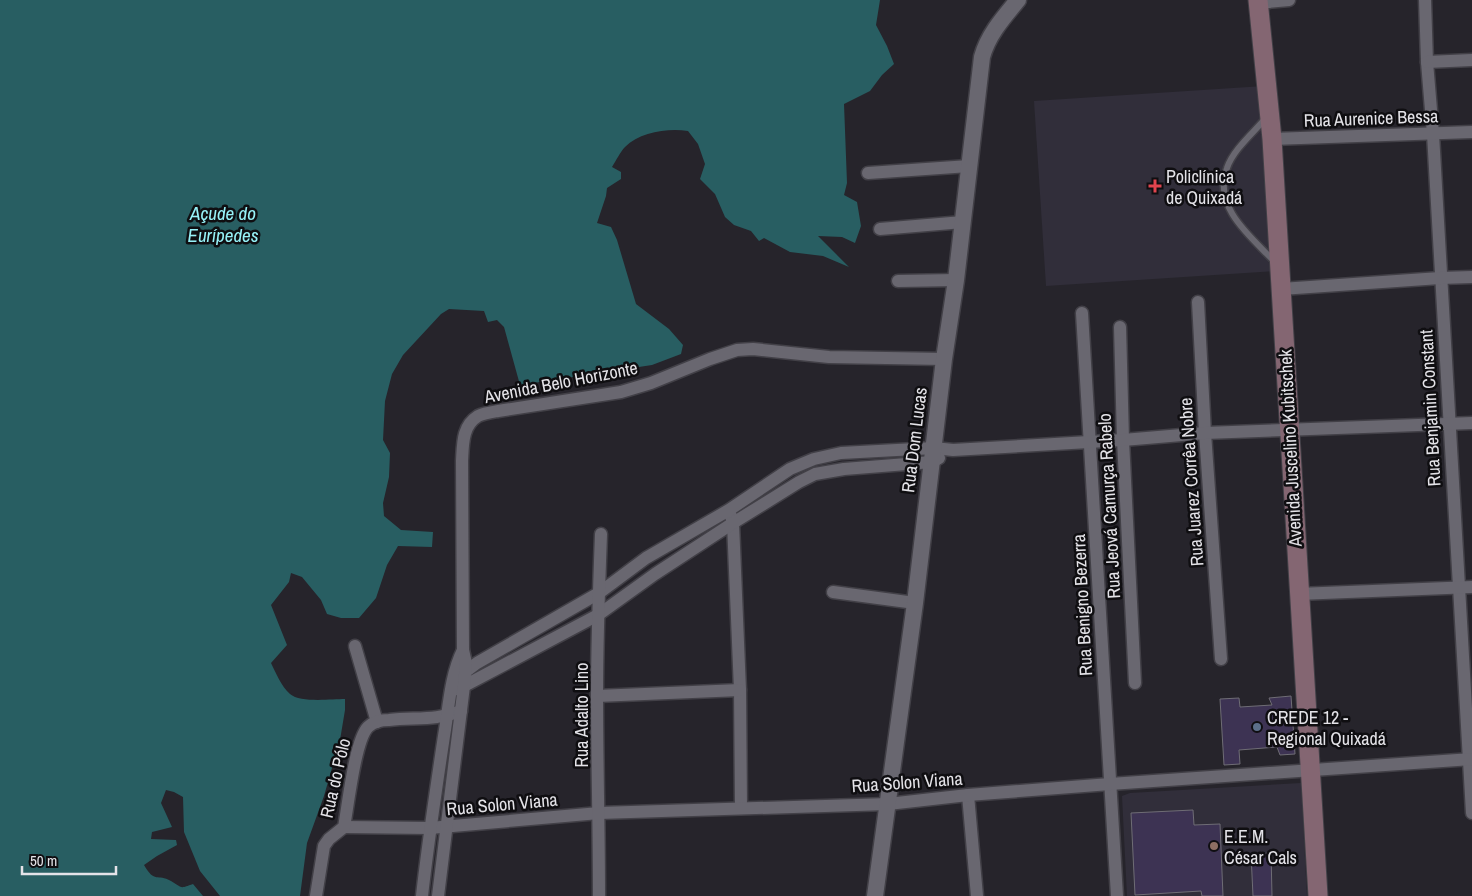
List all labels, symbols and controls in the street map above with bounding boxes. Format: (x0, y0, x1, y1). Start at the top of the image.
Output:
street label: Rua Aurenice Bessa (1303, 103, 1439, 133)
place label: Policlínica de Quixadá (1166, 164, 1242, 210)
marker: Policlínica de Quixadá (1148, 179, 1162, 193)
water label: Açude do Eurípedes (187, 200, 259, 248)
street label: Rua Benjamin Constant (1413, 329, 1447, 487)
street label: Avenida Juscelino Kubitschek (1272, 348, 1308, 548)
street label: Avenida Belo Horizonte (481, 355, 640, 409)
street label: Rua Dom Lucas (895, 386, 933, 494)
street label: Rua Juarez Corrêa Nobre (1173, 397, 1209, 567)
street label: Rua Jeová Camurça Rabelo (1092, 413, 1126, 599)
street label: Rua Benigno Bezerra (1066, 533, 1098, 677)
street label: Rua Adalto Lino (569, 662, 594, 768)
place label: CREDE 12 - Regional Quixadá (1267, 705, 1386, 751)
marker: CREDE 12 - Regional Quixadá (1251, 721, 1263, 733)
street label: Rua do Pólo (314, 736, 356, 820)
street label: Rua Solon Viana (851, 766, 963, 798)
street label: Rua Solon Viana (445, 787, 559, 821)
place label: E.E.M. César Cals (1224, 824, 1297, 870)
marker: E.E.M. César Cals (1208, 840, 1220, 852)
scale bar (22, 844, 116, 876)
text: 50 m (30, 850, 57, 871)

